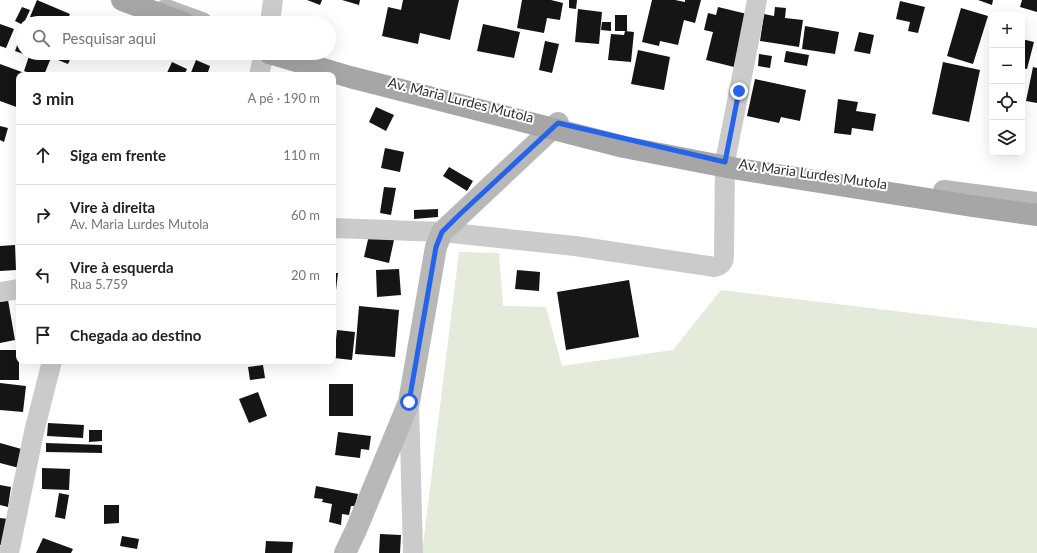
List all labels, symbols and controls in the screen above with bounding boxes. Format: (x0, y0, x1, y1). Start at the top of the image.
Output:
map controls (989, 12, 1025, 156)
button: + (989, 12, 1025, 48)
search box (16, 16, 336, 60)
icon: search (30, 27, 52, 49)
text: Pesquisar aqui (62, 29, 156, 47)
button: − (989, 48, 1025, 84)
street label: Av. Maria Lurdes Mutola (387, 73, 536, 126)
route end (730, 82, 748, 100)
button: locate (989, 84, 1025, 120)
text: 3 min (32, 88, 74, 109)
text: A pé · 190 m (247, 90, 320, 106)
button: layers (989, 120, 1025, 156)
icon: ahead (32, 144, 54, 166)
text: Siga em frente (70, 146, 166, 164)
text: 110 m (283, 147, 320, 163)
street label: Av. Maria Lurdes Mutola (738, 155, 888, 192)
text: Vire à direita (70, 198, 155, 216)
icon: right (32, 204, 54, 226)
text: 60 m (291, 207, 320, 223)
text: Av. Maria Lurdes Mutola (70, 216, 209, 232)
text: Vire à esquerda (70, 258, 174, 276)
icon: left (32, 264, 54, 286)
text: 20 m (291, 267, 320, 283)
text: Rua 5.759 (70, 276, 128, 292)
icon: arrive (32, 324, 54, 346)
text: Chegada ao destino (70, 326, 201, 344)
route start (400, 393, 418, 411)

